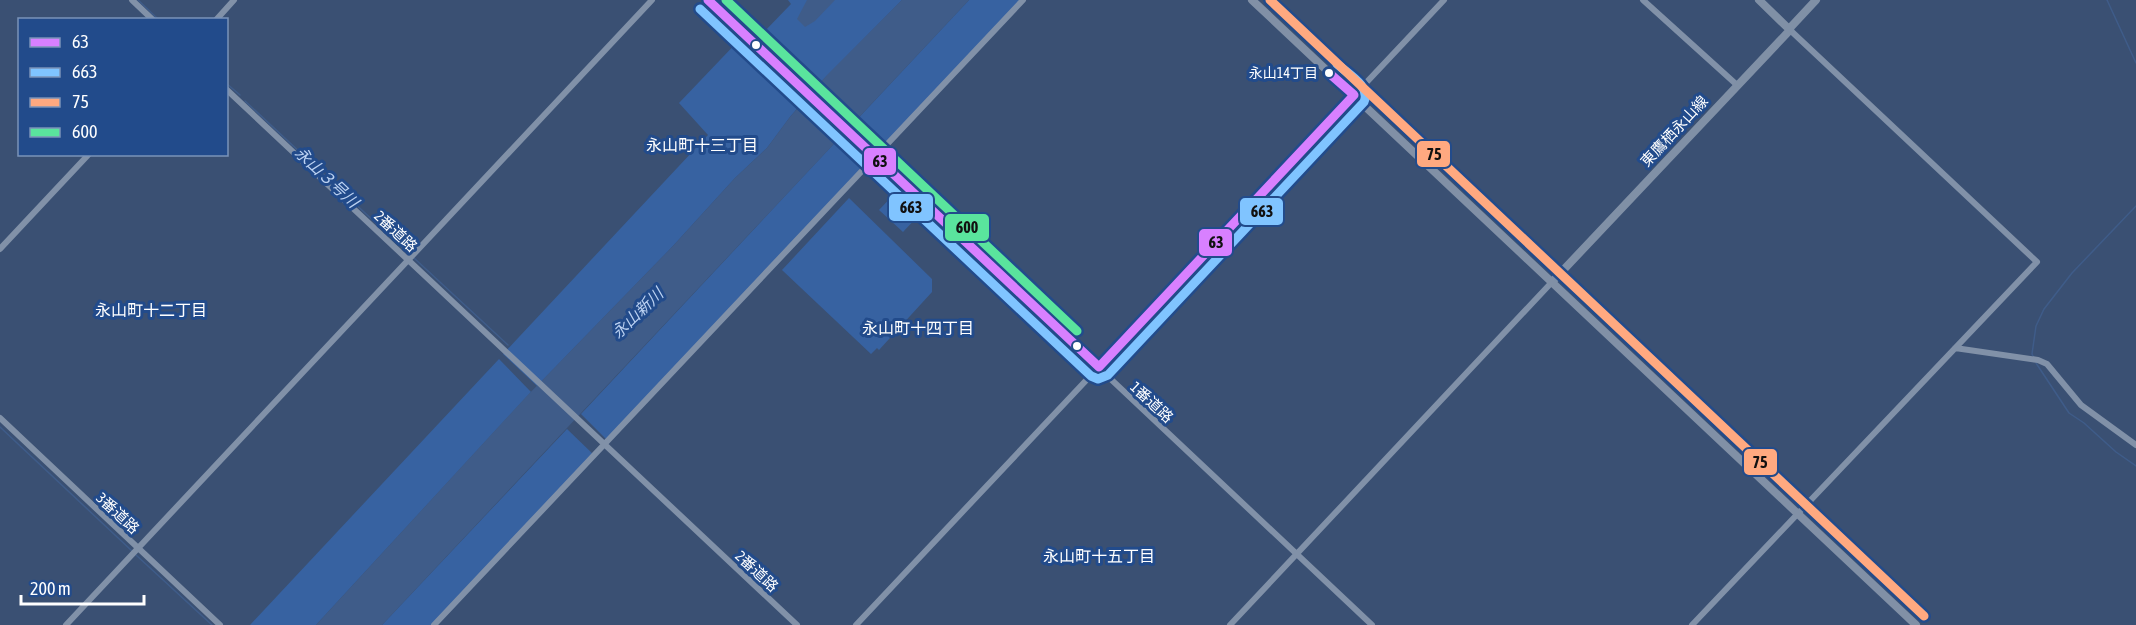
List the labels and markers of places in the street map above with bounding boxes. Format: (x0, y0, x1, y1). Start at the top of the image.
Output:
unlabelled marker (750, 39, 762, 51)
place label: 永山14丁目 (1249, 65, 1318, 81)
marker: 永山14丁目 (1323, 67, 1335, 79)
unlabelled marker (1071, 340, 1083, 352)

